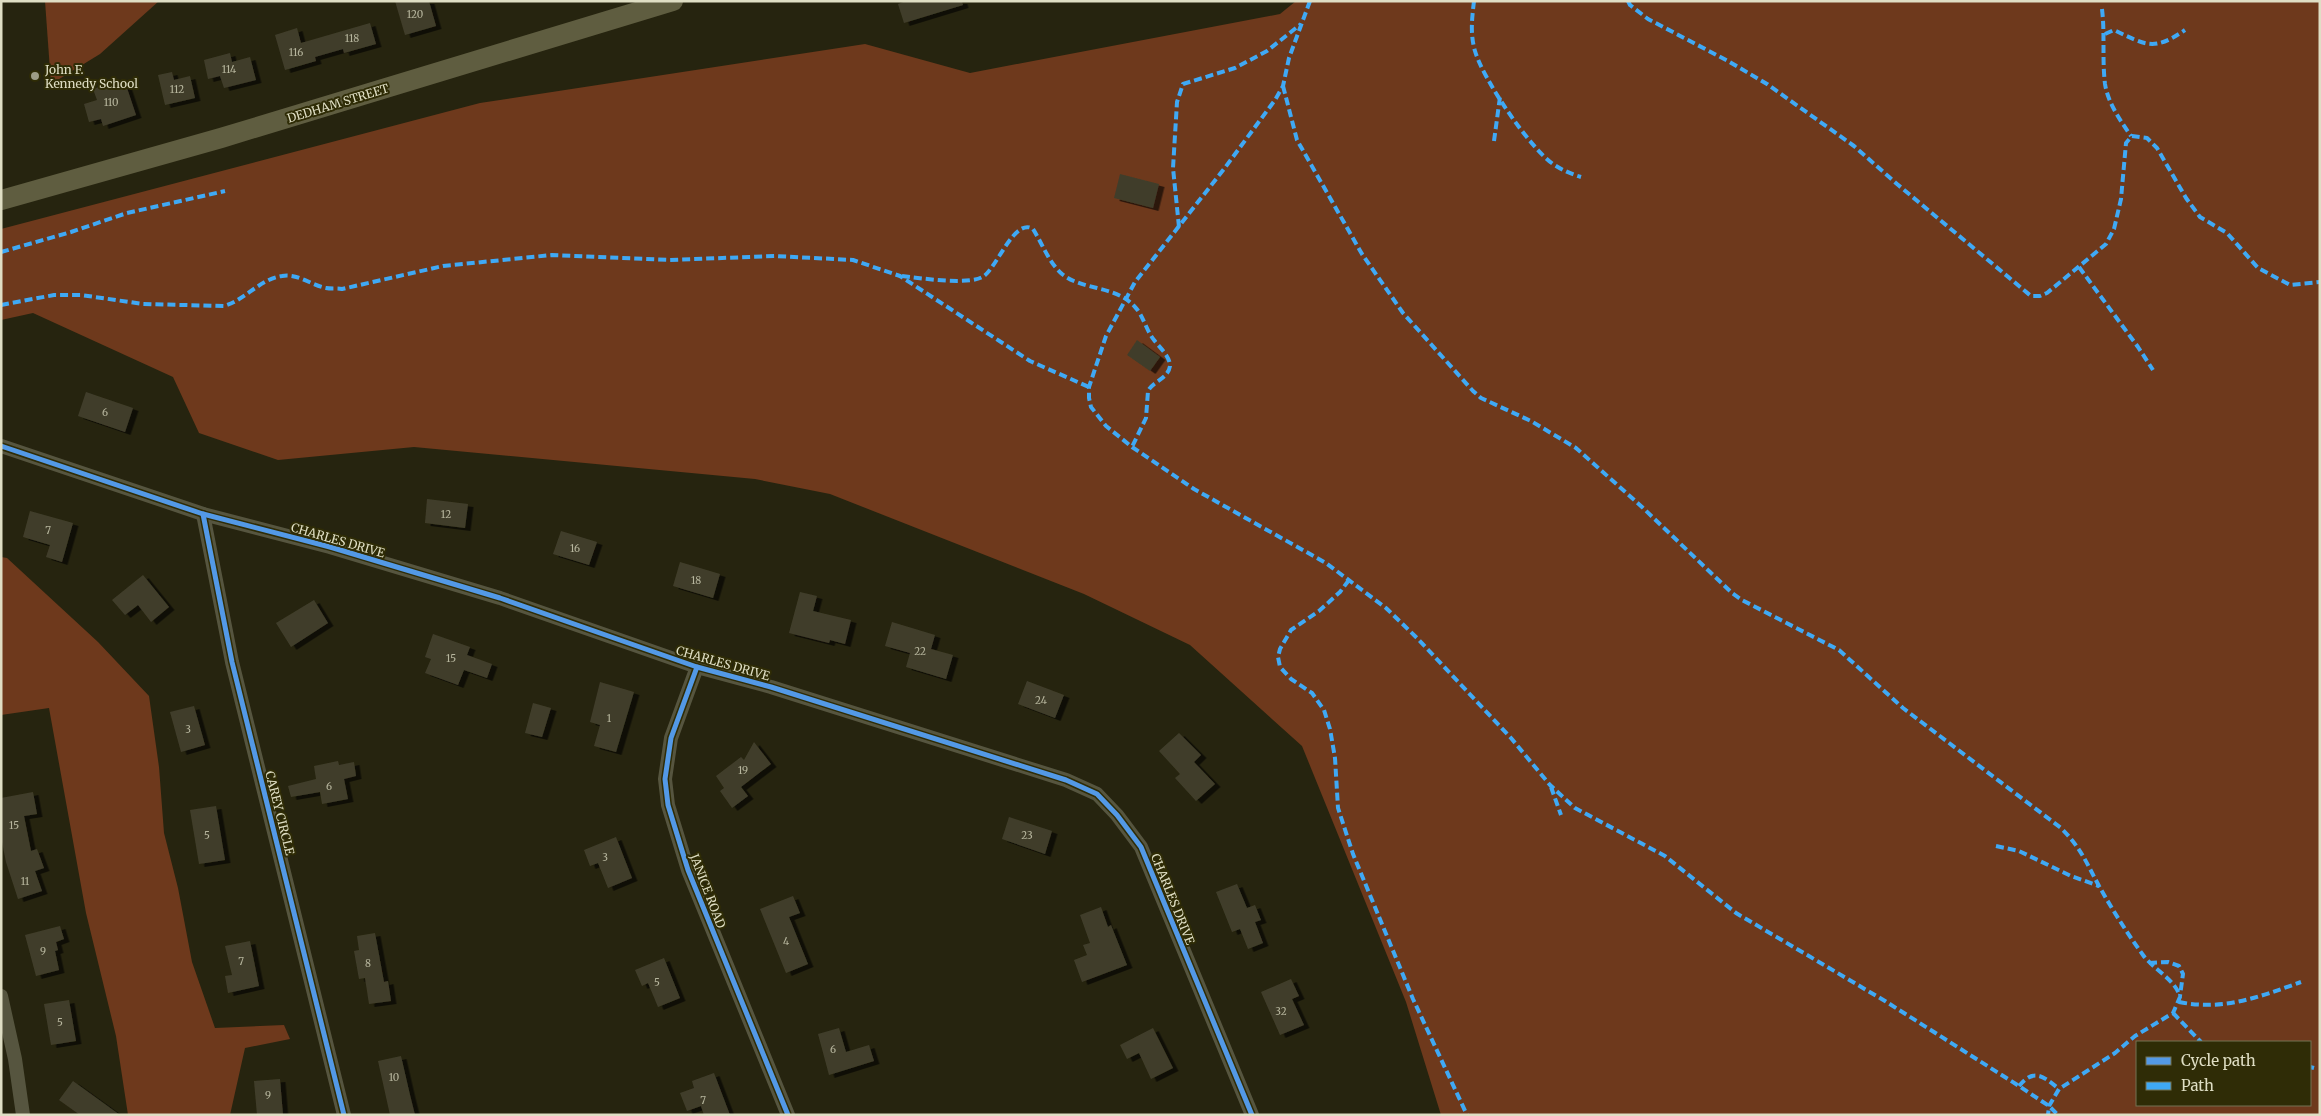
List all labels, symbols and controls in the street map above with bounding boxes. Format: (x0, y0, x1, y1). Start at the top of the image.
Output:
house number: 120 (407, 8, 423, 21)
house number: 118 (345, 32, 359, 45)
house number: 116 (289, 46, 303, 59)
place label: John F. Kennedy School (44, 62, 138, 91)
house number: 114 (222, 63, 236, 76)
marker: John F. Kennedy School (29, 70, 41, 82)
street label: DEDHAM STREET (285, 80, 391, 126)
house number: 112 (170, 83, 184, 96)
house number: 110 (104, 96, 118, 109)
house number: 6 (102, 406, 108, 419)
house number: 12 (441, 508, 451, 521)
street label: CHARLES DRIVE (289, 519, 387, 561)
house number: 7 (45, 524, 51, 537)
house number: 16 (570, 542, 580, 555)
house number: 18 (691, 574, 701, 587)
street label: CHARLES DRIVE (674, 642, 772, 684)
house number: 22 (914, 645, 926, 658)
house number: 15 (446, 652, 456, 665)
house number: 24 (1035, 694, 1047, 707)
house number: 1 (607, 712, 612, 725)
house number: 3 (185, 723, 191, 736)
house number: 19 (738, 764, 748, 777)
street label: CAREY CIRCLE (262, 769, 298, 857)
house number: 6 (326, 780, 332, 793)
house number: 15 (9, 819, 19, 832)
house number: 5 (204, 829, 210, 842)
house number: 23 (1021, 829, 1033, 842)
house number: 3 (602, 851, 608, 864)
street label: JANICE ROAD (687, 851, 729, 930)
street label: CHARLES DRIVE (1148, 851, 1198, 947)
house number: 11 (21, 875, 30, 888)
house number: 4 (783, 935, 789, 948)
house number: 9 (40, 945, 46, 958)
house number: 7 (238, 955, 244, 968)
house number: 8 (365, 957, 371, 970)
house number: 5 (654, 976, 660, 989)
house number: 32 (1275, 1005, 1287, 1018)
house number: 5 (57, 1016, 63, 1029)
legend (2136, 1041, 2311, 1106)
house number: 6 (830, 1043, 836, 1056)
text: Cycle path (2181, 1051, 2256, 1070)
house number: 10 (389, 1071, 399, 1084)
text: Path (2181, 1076, 2214, 1095)
house number: 9 (265, 1089, 271, 1102)
house number: 7 (700, 1094, 706, 1107)

